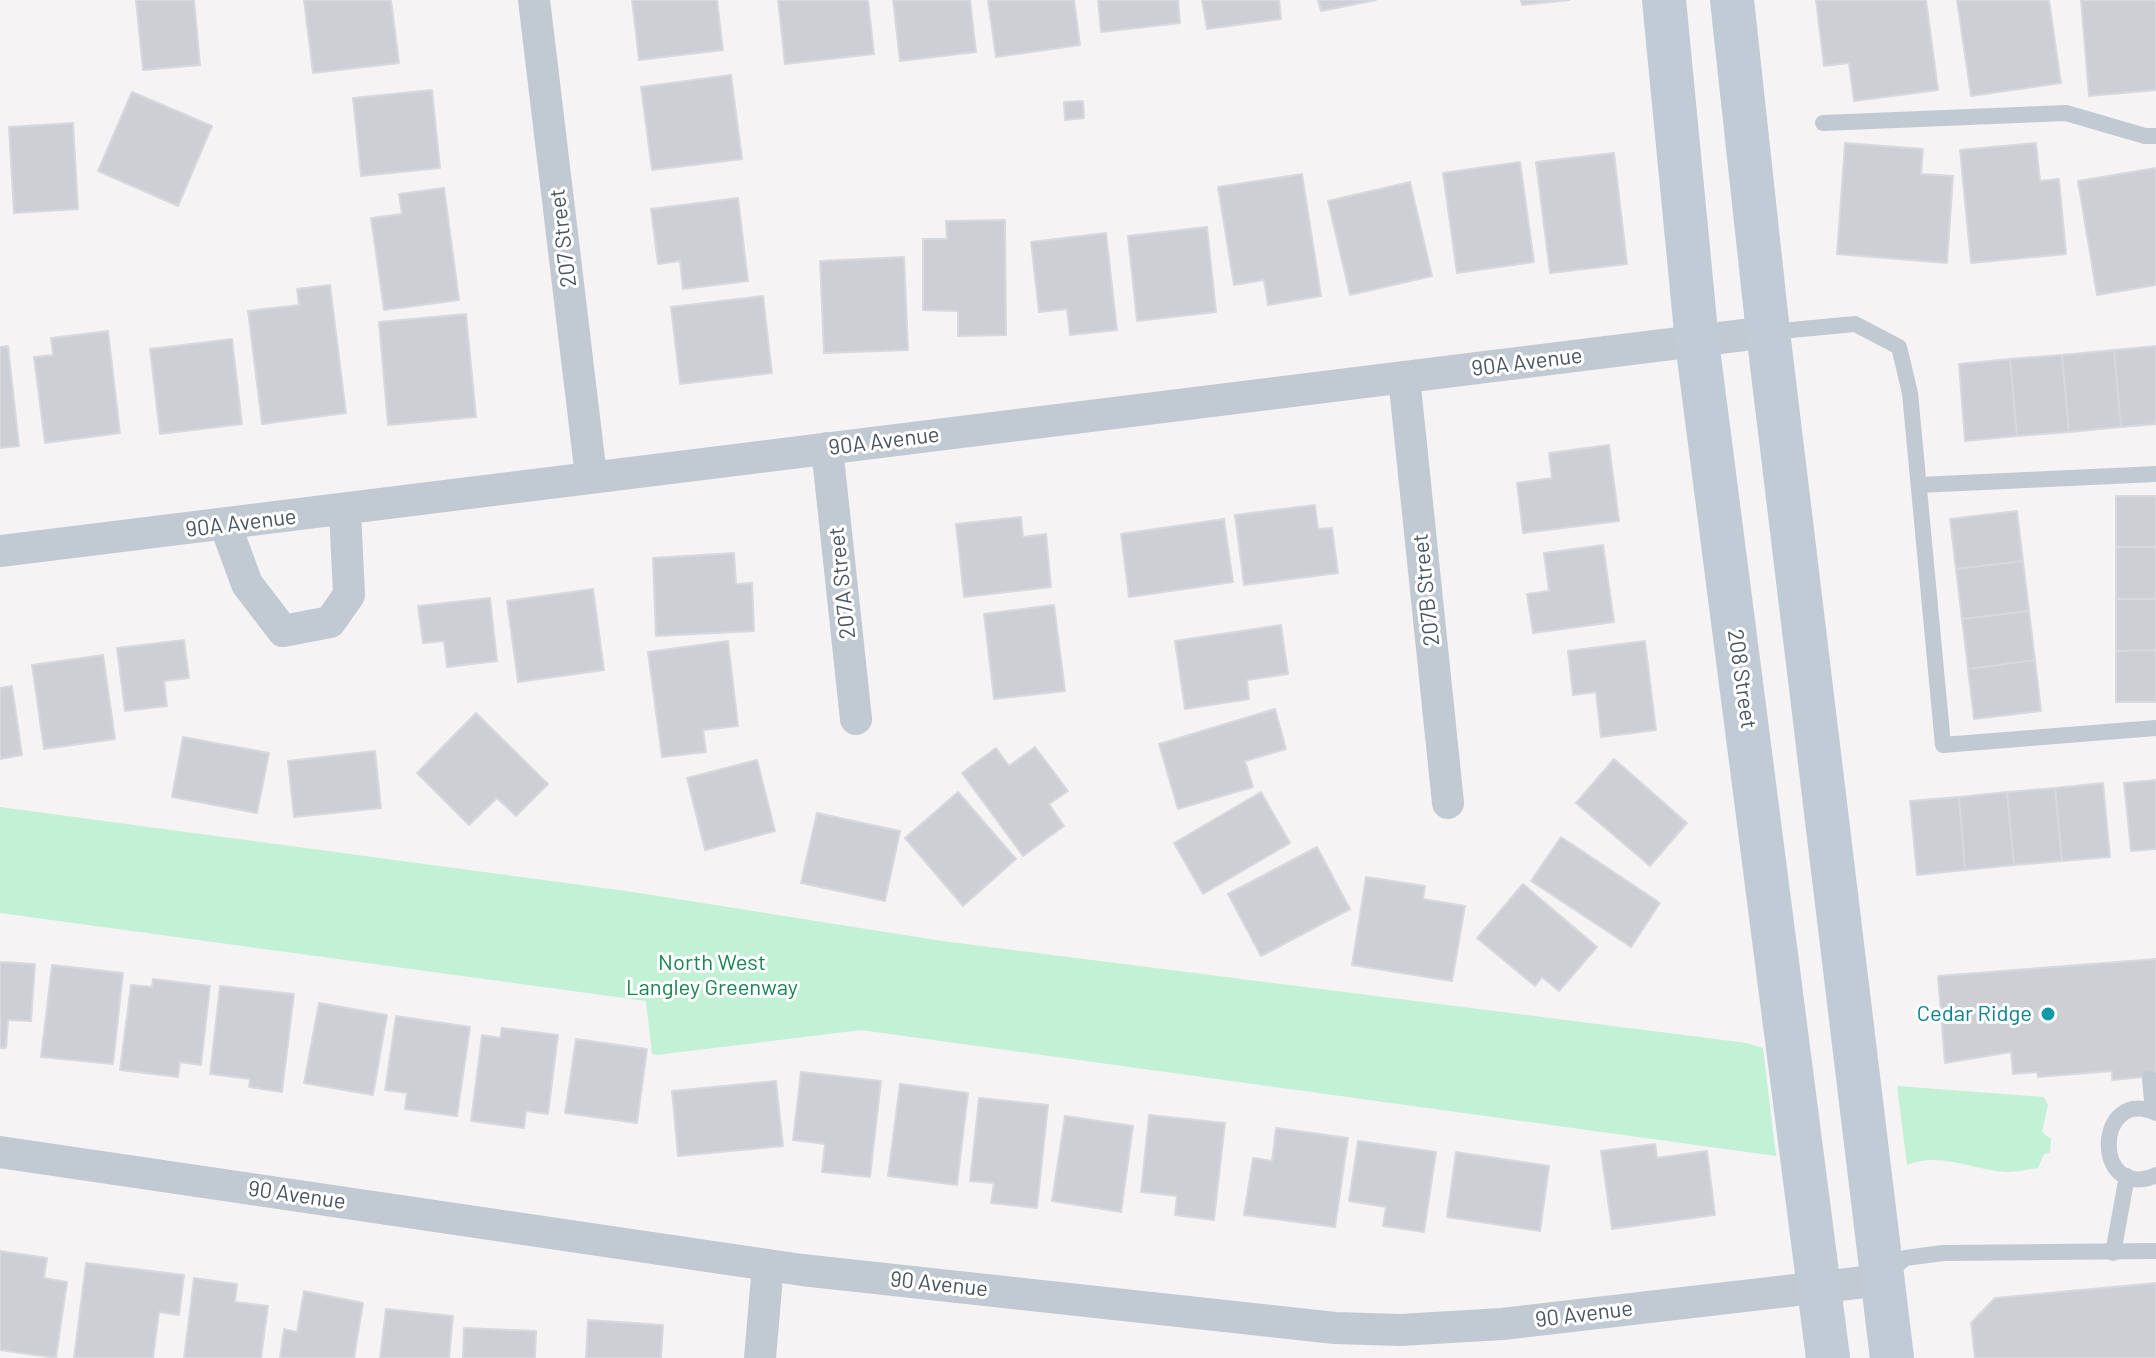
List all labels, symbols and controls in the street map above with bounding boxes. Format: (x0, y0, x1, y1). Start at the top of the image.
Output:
street label: 207 Street (544, 187, 582, 289)
street label: 90A Avenue (1470, 342, 1584, 382)
street label: 90A Avenue (827, 421, 941, 461)
street label: 90A Avenue (184, 503, 298, 543)
street label: 207A Street (823, 526, 861, 640)
street label: 207B Street (1407, 532, 1445, 648)
street label: 208 Street (1722, 628, 1762, 730)
park label: North West Langley Greenway (626, 950, 798, 1002)
place label: Cedar Ridge (1917, 1001, 2032, 1027)
marker: Cedar Ridge (2039, 1005, 2057, 1023)
street label: 90 Avenue (247, 1175, 347, 1215)
street label: 90 Avenue (889, 1266, 989, 1302)
street label: 90 Avenue (1534, 1295, 1634, 1333)

